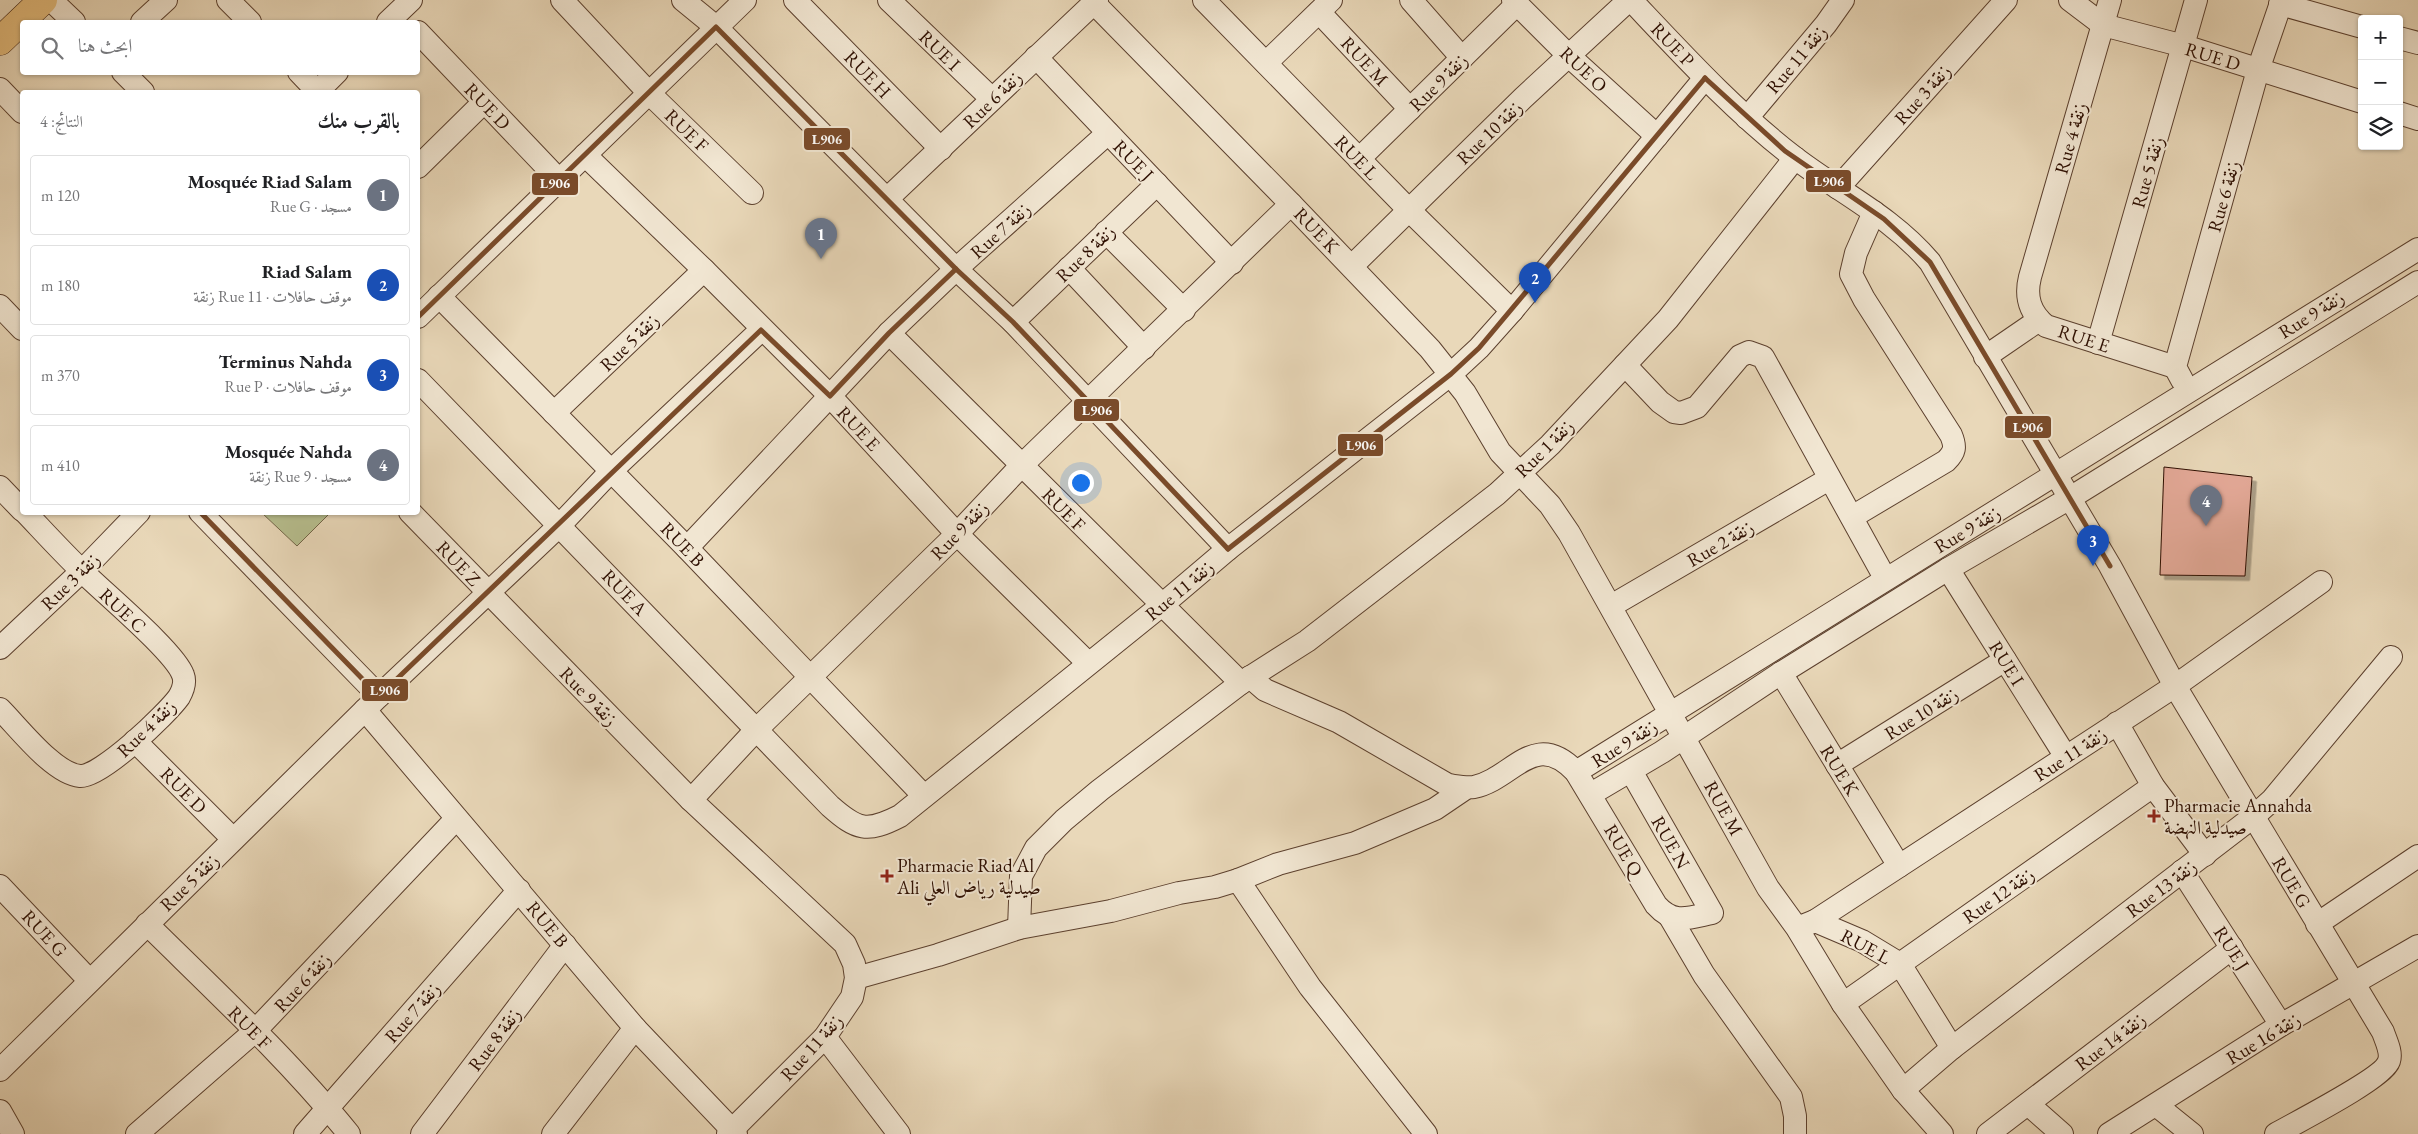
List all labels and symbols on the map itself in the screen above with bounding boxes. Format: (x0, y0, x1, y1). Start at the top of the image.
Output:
street label: RUE P (1645, 17, 1700, 72)
street label: Rue 11 زنقة (1760, 20, 1832, 99)
street label: RUE I (914, 25, 966, 77)
street label: RUE M (1335, 31, 1394, 92)
street label: RUE D (2182, 36, 2243, 77)
street label: RUE O (1554, 41, 1613, 98)
street label: RUE H (839, 45, 897, 104)
street label: Rue 9 زنقة (1404, 48, 1473, 117)
street label: Rue 3 زنقة (1889, 59, 1956, 130)
street label: Rue 6 زنقة (957, 65, 1027, 134)
street label: RUE D (459, 77, 516, 135)
street label: Rue 10 زنقة (1451, 95, 1528, 170)
street label: Rue 4 زنقة (2048, 99, 2093, 177)
street label: RUE F (659, 103, 714, 158)
line badge: L906 (803, 127, 851, 151)
text: L906 (812, 130, 843, 148)
street label: RUE L (1329, 130, 1384, 185)
street label: Rue 5 زنقة (2125, 133, 2170, 211)
street label: RUE J (1108, 134, 1159, 186)
street label: Rue 6 زنقة (2201, 157, 2246, 235)
line badge: L906 (1805, 169, 1852, 193)
line badge: L906 (531, 172, 579, 196)
text: L906 (1814, 172, 1845, 190)
text: L906 (540, 174, 571, 192)
street label: Rue 7 زنقة (965, 197, 1036, 264)
street label: RUE K (1289, 202, 1345, 260)
pin: 1 (805, 218, 837, 259)
street label: Rue 8 زنقة (1050, 219, 1120, 288)
pin: 2 (1519, 262, 1551, 303)
street label: Rue 9 زنقة (2274, 284, 2349, 344)
street label: Rue 5 زنقة (594, 308, 664, 377)
street label: RUE E (2055, 318, 2113, 359)
line badge: L906 (1073, 398, 1120, 422)
street label: RUE E (831, 401, 886, 456)
text: L906 (1082, 401, 1113, 419)
street label: Rue 1 زنقة (1510, 414, 1579, 483)
line badge: L906 (2004, 415, 2052, 439)
text: L906 (2013, 418, 2044, 436)
line badge: L906 (1337, 433, 1384, 457)
text: L906 (1346, 436, 1377, 454)
your location (1068, 470, 1094, 496)
street label: RUE F (1036, 482, 1091, 537)
pin: 4 (2190, 485, 2222, 526)
street label: Rue 9 زنقة (925, 495, 994, 565)
street label: Rue 9 زنقة (1929, 500, 2005, 559)
street label: Rue 2 زنقة (1682, 514, 1758, 573)
street label: RUE B (655, 517, 710, 572)
pin: 3 (2077, 525, 2109, 566)
street label: RUE Z (431, 535, 487, 592)
street label: Rue 3 زنقة (35, 547, 105, 616)
street label: Rue 11 زنقة (1140, 554, 1219, 626)
street label: RUE A (596, 564, 653, 622)
street label: RUE C (94, 582, 152, 638)
street label: RUE I (1983, 636, 2030, 691)
street label: Rue 9 زنقة (554, 661, 623, 731)
line badge: L906 (361, 678, 409, 702)
text: L906 (370, 681, 401, 699)
street label: Rue 10 زنقة (1880, 681, 1963, 746)
street label: Rue 4 زنقة (111, 694, 181, 763)
street label: Rue 9 زنقة (1587, 713, 1662, 773)
street label: Rue 11 زنقة (2029, 721, 2112, 787)
street label: RUE K (1814, 740, 1865, 801)
street label: RUE D (155, 762, 212, 819)
street label: RUE M (1698, 776, 1749, 840)
place label: Pharmacie Annahda صيدلية النهضة (2164, 793, 2312, 840)
marker: Pharmacie Annahda صيدلية النهضة (2148, 810, 2160, 822)
street label: RUE N (1645, 811, 1696, 873)
street label: RUE Q (1598, 820, 1650, 883)
street label: Rue 5 زنقة (154, 848, 224, 917)
street label: RUE G (2266, 852, 2317, 913)
place label: Pharmacie Riad Al Ali صيدلية رياض العلي (896, 853, 1041, 906)
street label: Rue 13 زنقة (2121, 854, 2202, 923)
street label: Rue 12 زنقة (1957, 862, 2039, 929)
marker: Pharmacie Riad Al Ali صيدلية رياض العلي (881, 870, 893, 882)
street label: RUE B (521, 896, 574, 953)
street label: RUE G (16, 904, 73, 962)
street label: RUE J (2208, 921, 2255, 975)
street label: RUE L (1836, 923, 1895, 970)
street label: Rue 6 زنقة (268, 947, 336, 1018)
street label: Rue 7 زنقة (379, 976, 446, 1048)
street label: RUE F (222, 1000, 277, 1055)
street label: Rue 8 زنقة (462, 1003, 526, 1076)
street label: Rue 16 زنقة (2222, 1006, 2305, 1070)
street label: Rue 14 زنقة (2070, 1007, 2151, 1076)
street label: Rue 11 زنقة (775, 1008, 848, 1086)

